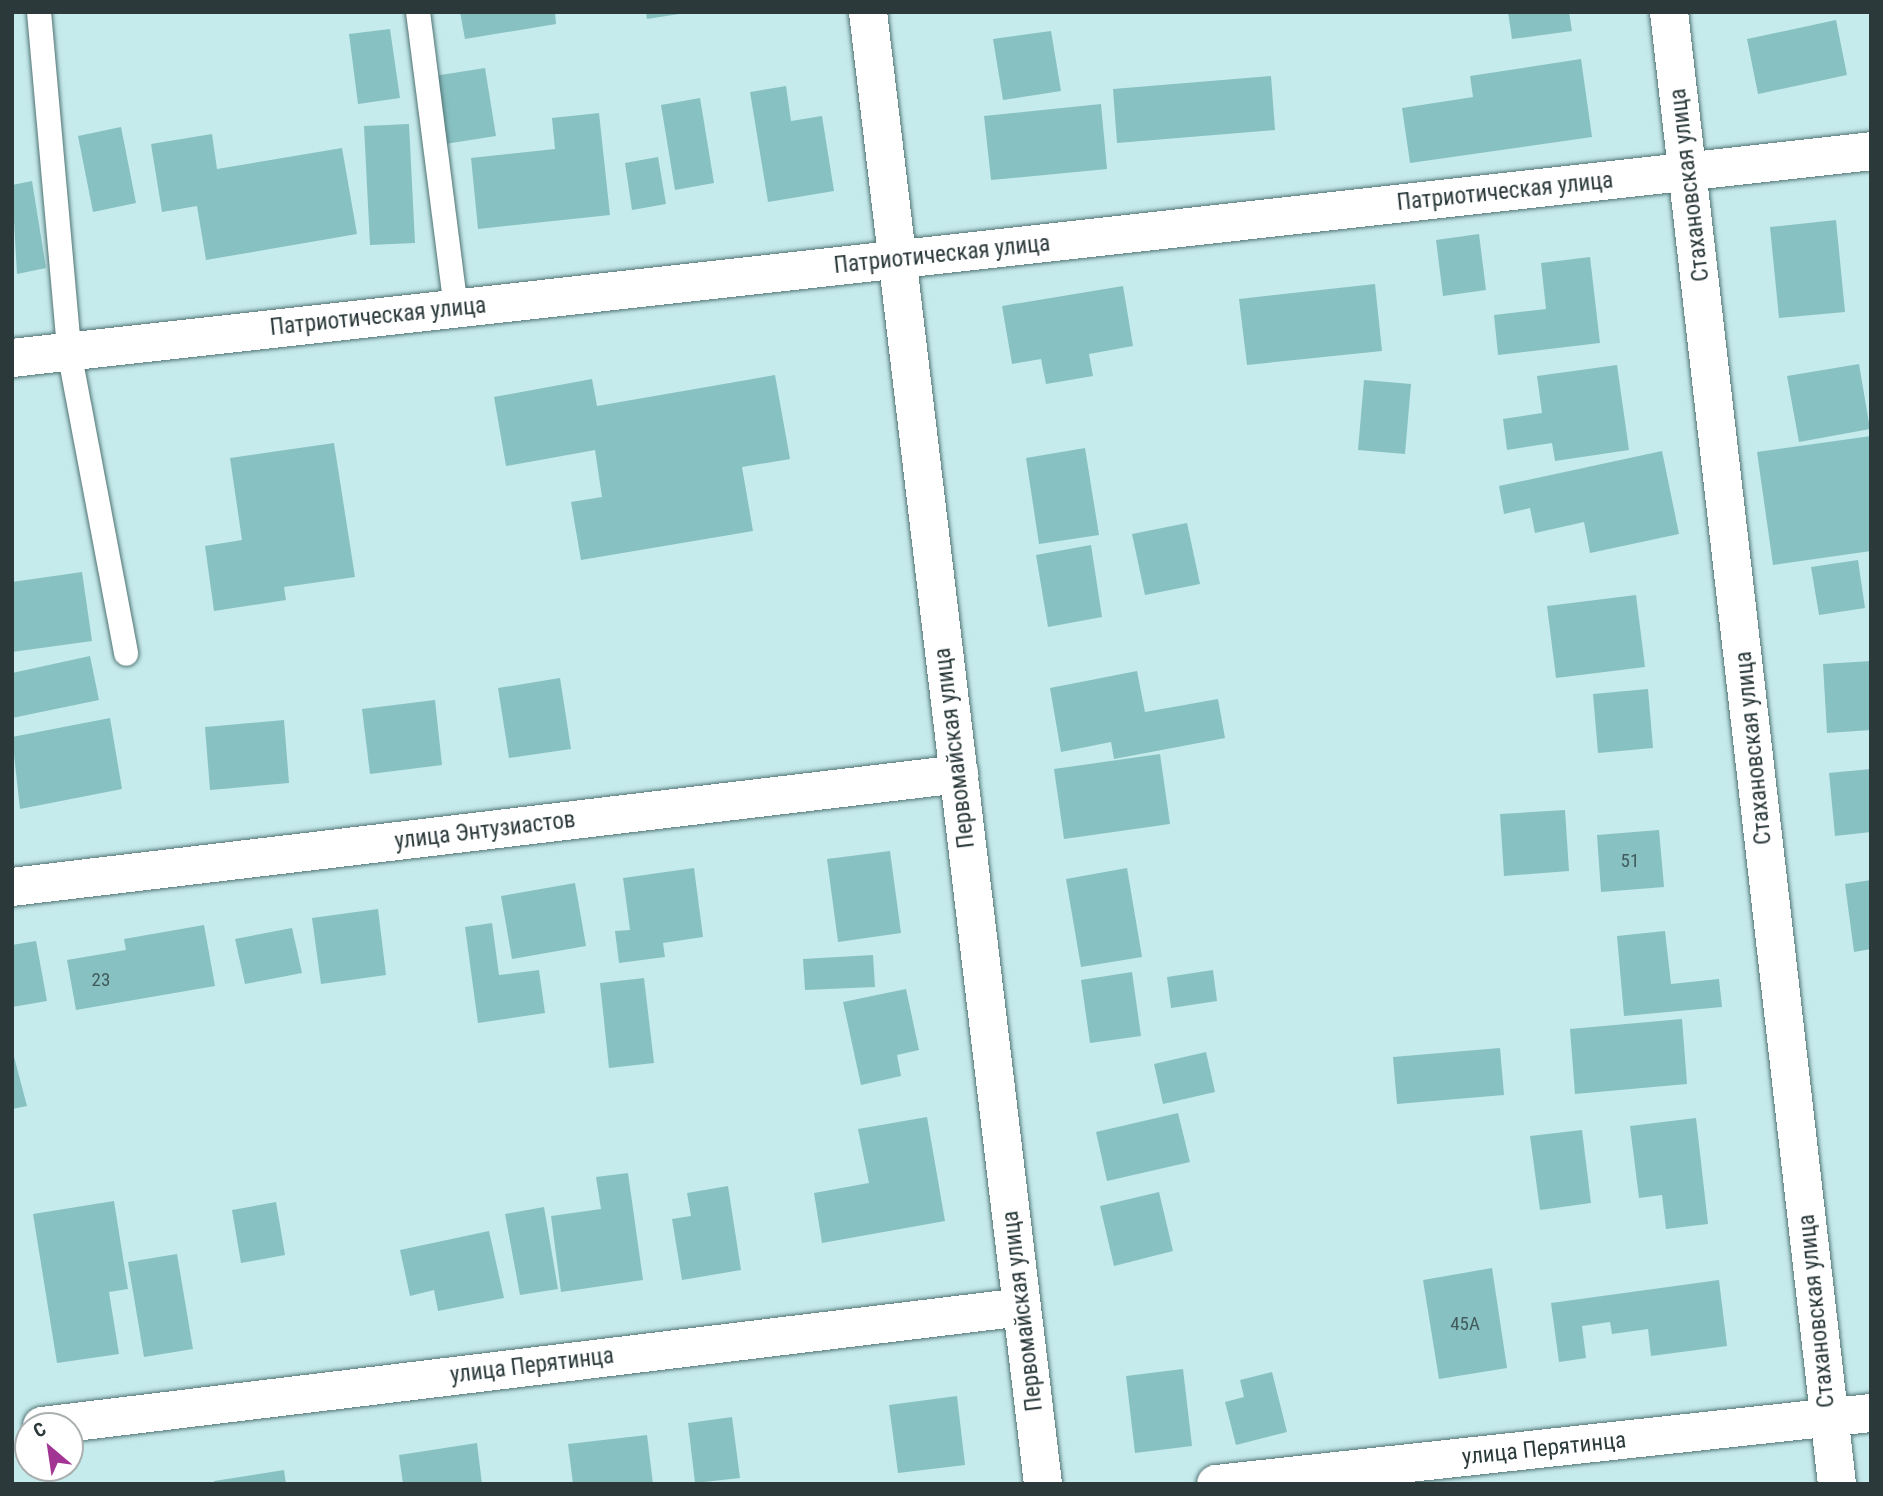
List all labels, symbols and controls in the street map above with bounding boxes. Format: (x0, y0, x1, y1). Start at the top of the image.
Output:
street label: Стахановская улица (1664, 87, 1716, 283)
street label: Патриотическая улица (1396, 167, 1614, 217)
street label: Патриотическая улица (833, 230, 1051, 280)
street label: Патриотическая улица (269, 292, 487, 342)
street label: Первомайская улица (929, 646, 981, 850)
street label: Стахановская улица (1730, 650, 1778, 846)
street label: улица Энтузиастов (393, 806, 577, 856)
house number: 51 (1621, 850, 1639, 872)
house number: 23 (92, 969, 110, 991)
street label: Первомайская улица (997, 1209, 1049, 1413)
street label: Стахановская улица (1793, 1213, 1841, 1409)
house number: 45А (1450, 1313, 1480, 1335)
street label: улица Перятинца (449, 1342, 615, 1390)
north arrow (14, 1412, 84, 1482)
text: С (29, 1417, 50, 1443)
street label: улица Перятинца (1461, 1427, 1627, 1471)

